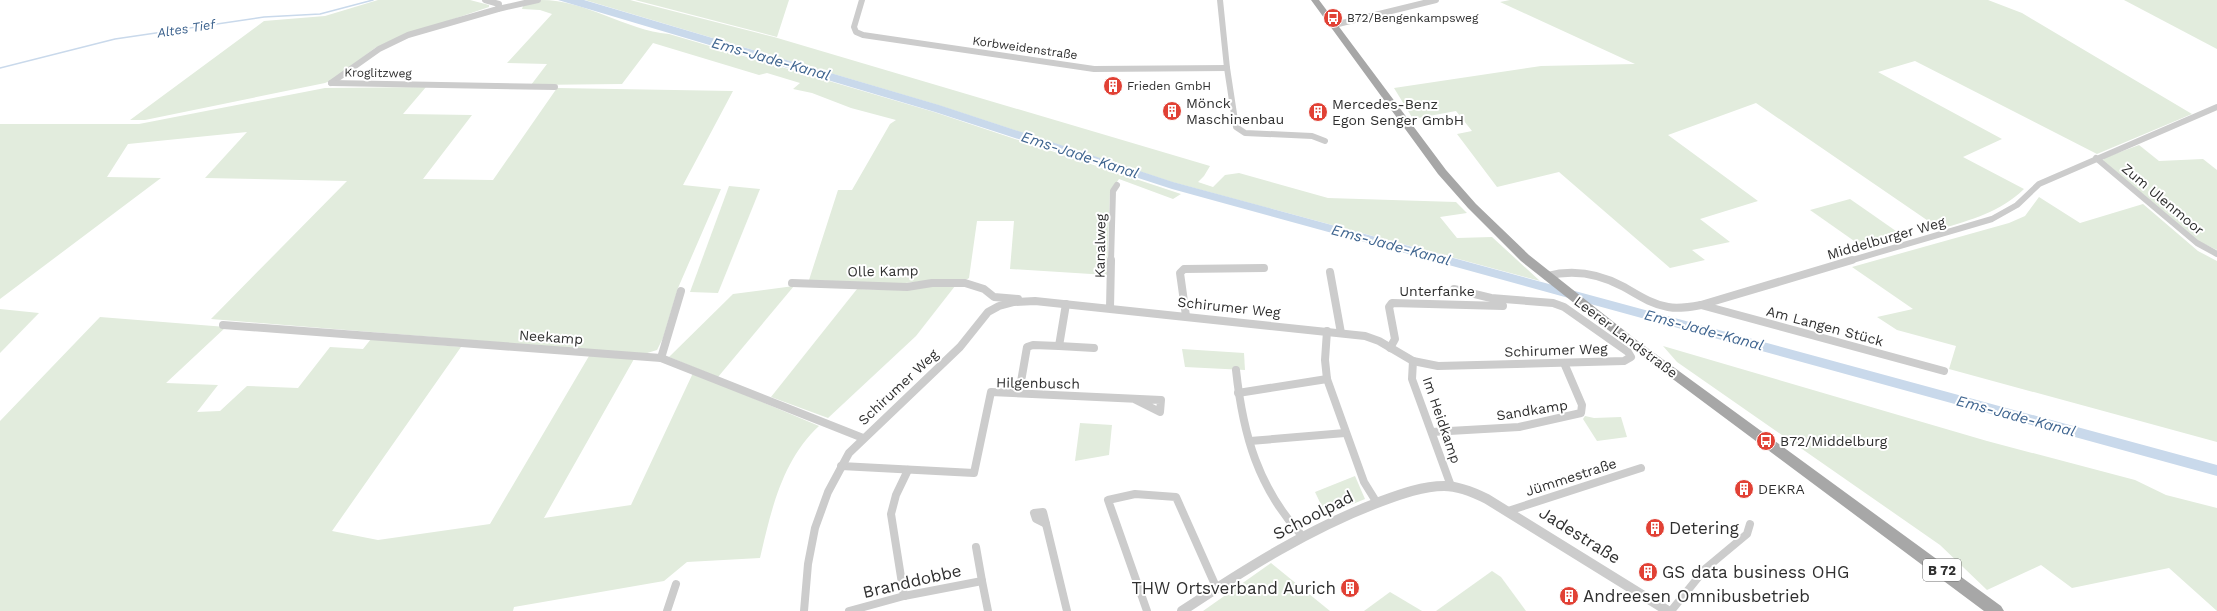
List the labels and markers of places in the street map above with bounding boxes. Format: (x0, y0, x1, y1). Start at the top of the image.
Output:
bus stop icon: B72/Bengenkampsweg (1322, 7, 1344, 29)
place label: B72/Bengenkampsweg (1347, 11, 1479, 25)
building icon: Frieden GmbH (1102, 75, 1124, 97)
place label: Frieden GmbH (1127, 79, 1211, 93)
place label: Mönck Maschinenbau (1186, 95, 1284, 127)
place label: Mercedes-Benz Egon Senger GmbH (1332, 96, 1464, 128)
building icon: Mönck Maschinenbau (1161, 100, 1183, 122)
building icon: Mercedes-Benz Egon Senger GmbH (1307, 101, 1329, 123)
bus stop icon: B72/Middelburg (1755, 430, 1777, 452)
place label: B72/Middelburg (1780, 433, 1888, 449)
building icon: DEKRA (1733, 478, 1755, 500)
place label: DEKRA (1758, 481, 1805, 497)
building icon: Detering (1644, 517, 1666, 539)
place label: Detering (1669, 518, 1740, 538)
building icon: GS data business OHG (1637, 561, 1659, 583)
place label: GS data business OHG (1662, 562, 1849, 582)
building icon: THW Ortsverband Aurich (1339, 577, 1361, 599)
place label: THW Ortsverband Aurich (1131, 578, 1336, 598)
building icon: Andreesen Omnibusbetrieb (1558, 585, 1580, 607)
place label: Andreesen Omnibusbetrieb (1583, 586, 1810, 606)

